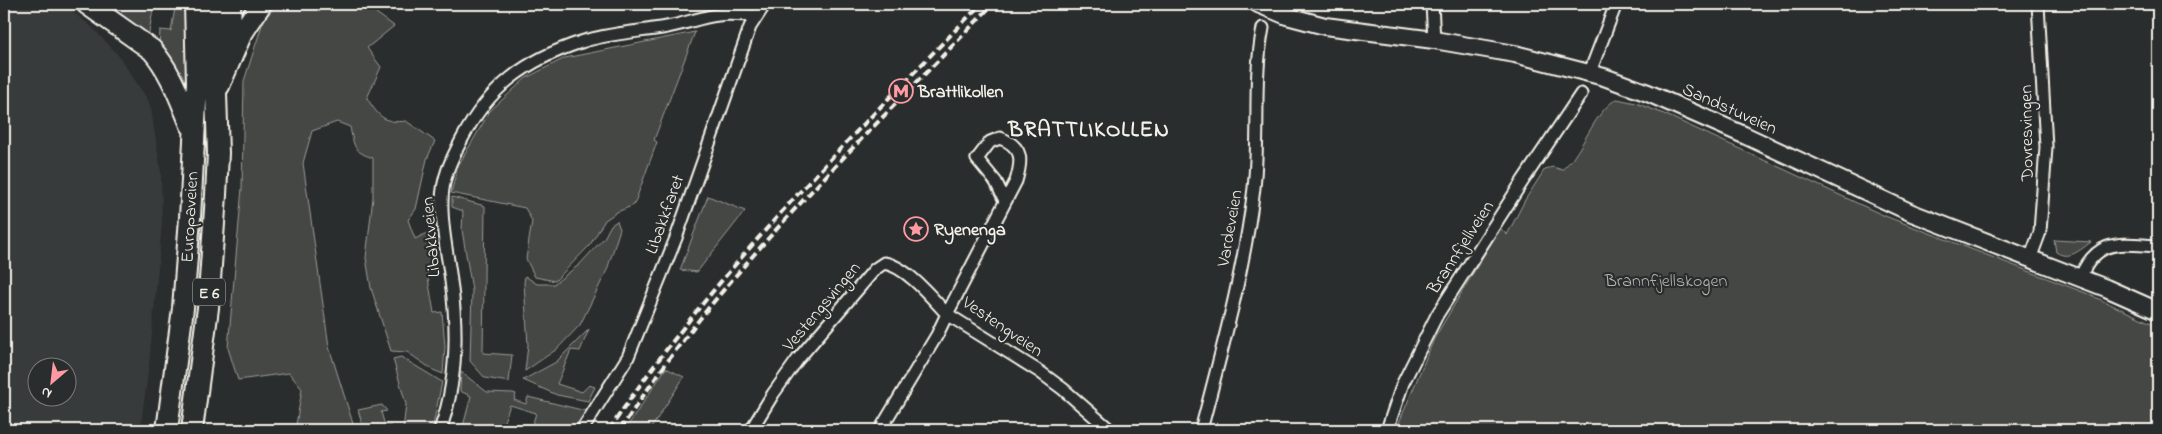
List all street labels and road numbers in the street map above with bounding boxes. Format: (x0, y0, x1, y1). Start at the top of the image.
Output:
street label: Sandstuveien (1678, 77, 1781, 142)
street label: Dovresvingen (2014, 84, 2043, 182)
street label: Europaveien (176, 171, 206, 263)
street label: Libakkfaret (640, 171, 692, 258)
street label: Vardeveien (1211, 188, 1251, 270)
street label: Libakkveien (416, 195, 448, 278)
street label: Brannfjellveien (1421, 196, 1502, 301)
street label: Vestengsvingen (777, 257, 869, 359)
road number: E 6 (193, 278, 225, 306)
street label: Vestengveien (955, 290, 1048, 365)

